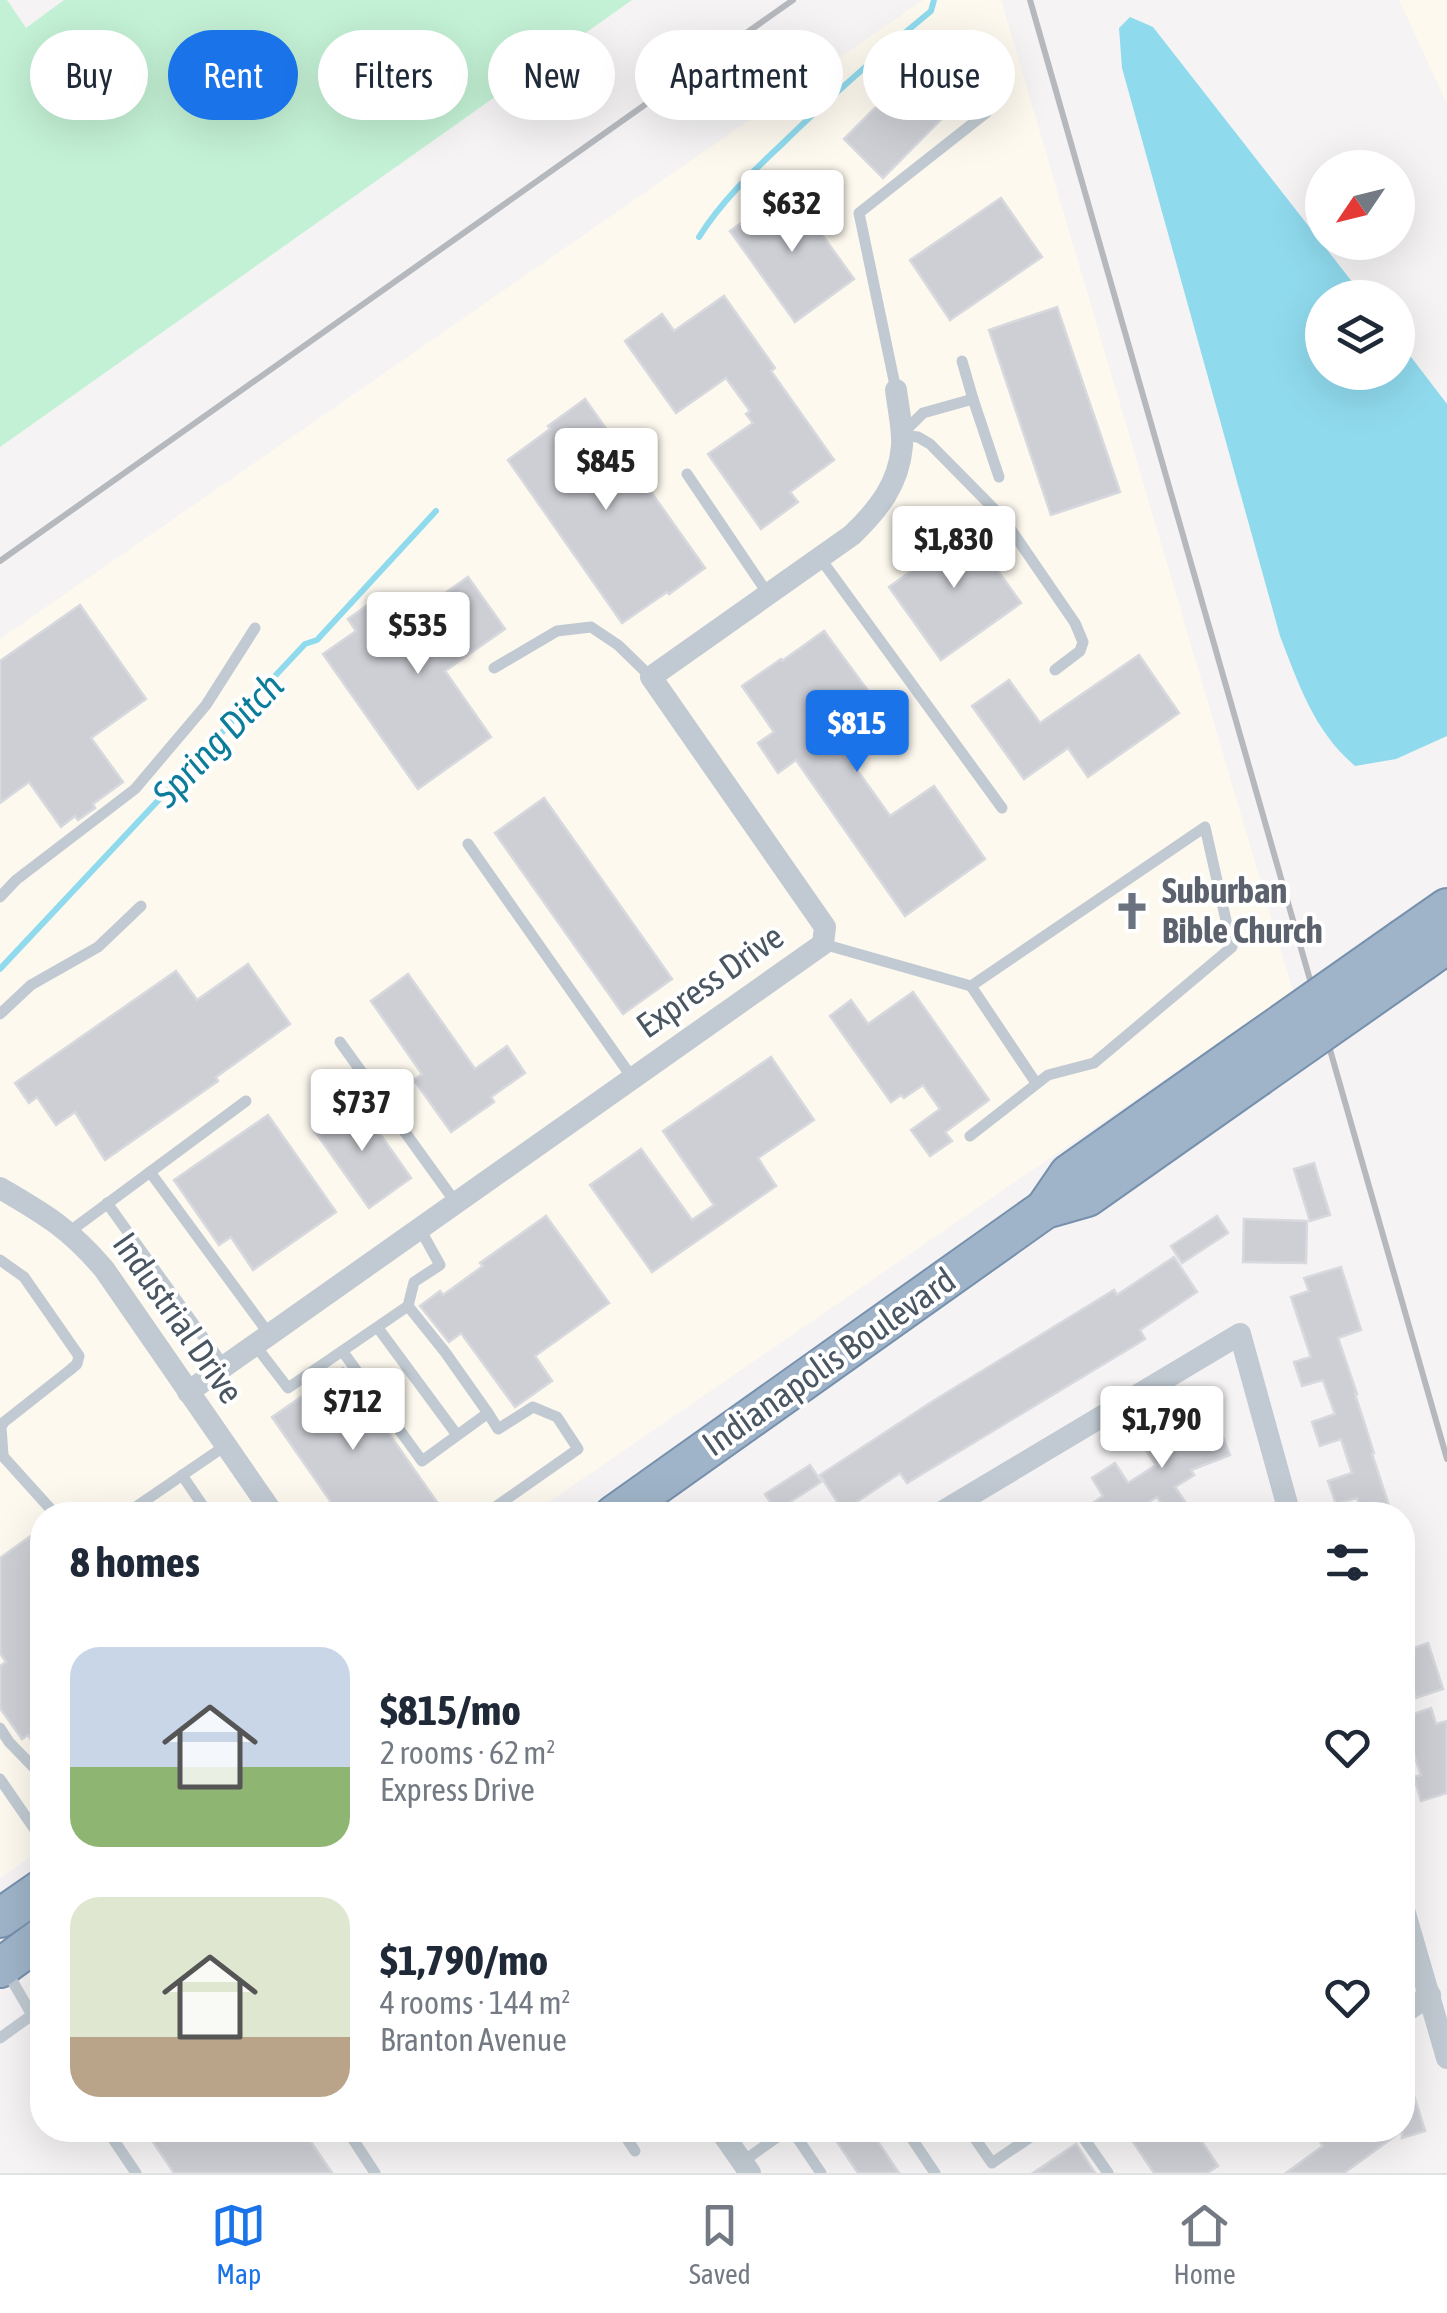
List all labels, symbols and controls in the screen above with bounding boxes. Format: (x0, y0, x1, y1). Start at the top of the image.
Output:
chip: Buy (30, 30, 148, 120)
chip: Rent (168, 30, 298, 120)
chip: Filters (318, 30, 468, 120)
chip: New (488, 30, 615, 120)
chip: Apartment (635, 30, 843, 120)
chip: House (863, 30, 1015, 120)
north arrow (1305, 150, 1415, 260)
map controls (1305, 150, 1415, 390)
pin: $632 (733, 170, 851, 255)
text: $632 (763, 184, 821, 221)
button: layers (1305, 280, 1415, 390)
pin: $845 (547, 428, 665, 513)
text: $845 (577, 442, 635, 479)
pin: $1,830 (873, 506, 1035, 591)
text: $1,830 (914, 520, 994, 557)
pin: $535 (359, 592, 477, 677)
text: $535 (389, 606, 447, 643)
water label: Spring Ditch (143, 664, 292, 816)
pin: $815 (798, 690, 916, 775)
text: $815 (828, 704, 886, 741)
place label: Suburban Bible Church (1162, 870, 1323, 950)
church icon: Suburban Bible Church (1111, 890, 1153, 932)
street label: Express Drive (629, 915, 790, 1045)
pin: $737 (303, 1069, 421, 1154)
text: $737 (333, 1083, 391, 1120)
street label: Industrial Drive (106, 1225, 252, 1410)
street label: Indianapolis Boulevard (694, 1259, 962, 1463)
pin: $712 (294, 1368, 412, 1453)
text: $712 (324, 1382, 382, 1419)
pin: $1,790 (1081, 1386, 1243, 1471)
text: $1,790 (1122, 1400, 1202, 1437)
icon: filters (1320, 1535, 1375, 1590)
text: 8 homes (70, 1538, 200, 1586)
text: $815/mo (380, 1686, 521, 1734)
icon: home (150, 1687, 270, 1807)
icon: heart (1320, 1720, 1375, 1775)
text: 2 rooms · 62 m² (380, 1734, 555, 1771)
text: Express Drive (380, 1771, 535, 1808)
text: $1,790/mo (380, 1936, 548, 1984)
icon: home (150, 1937, 270, 2057)
icon: heart (1320, 1970, 1375, 2025)
text: 4 rooms · 144 m² (380, 1984, 570, 2021)
text: Branton Avenue (380, 2021, 567, 2058)
tab: Map (211, 2198, 266, 2290)
tab: Saved (689, 2198, 751, 2290)
tab: Home (1173, 2198, 1236, 2290)

